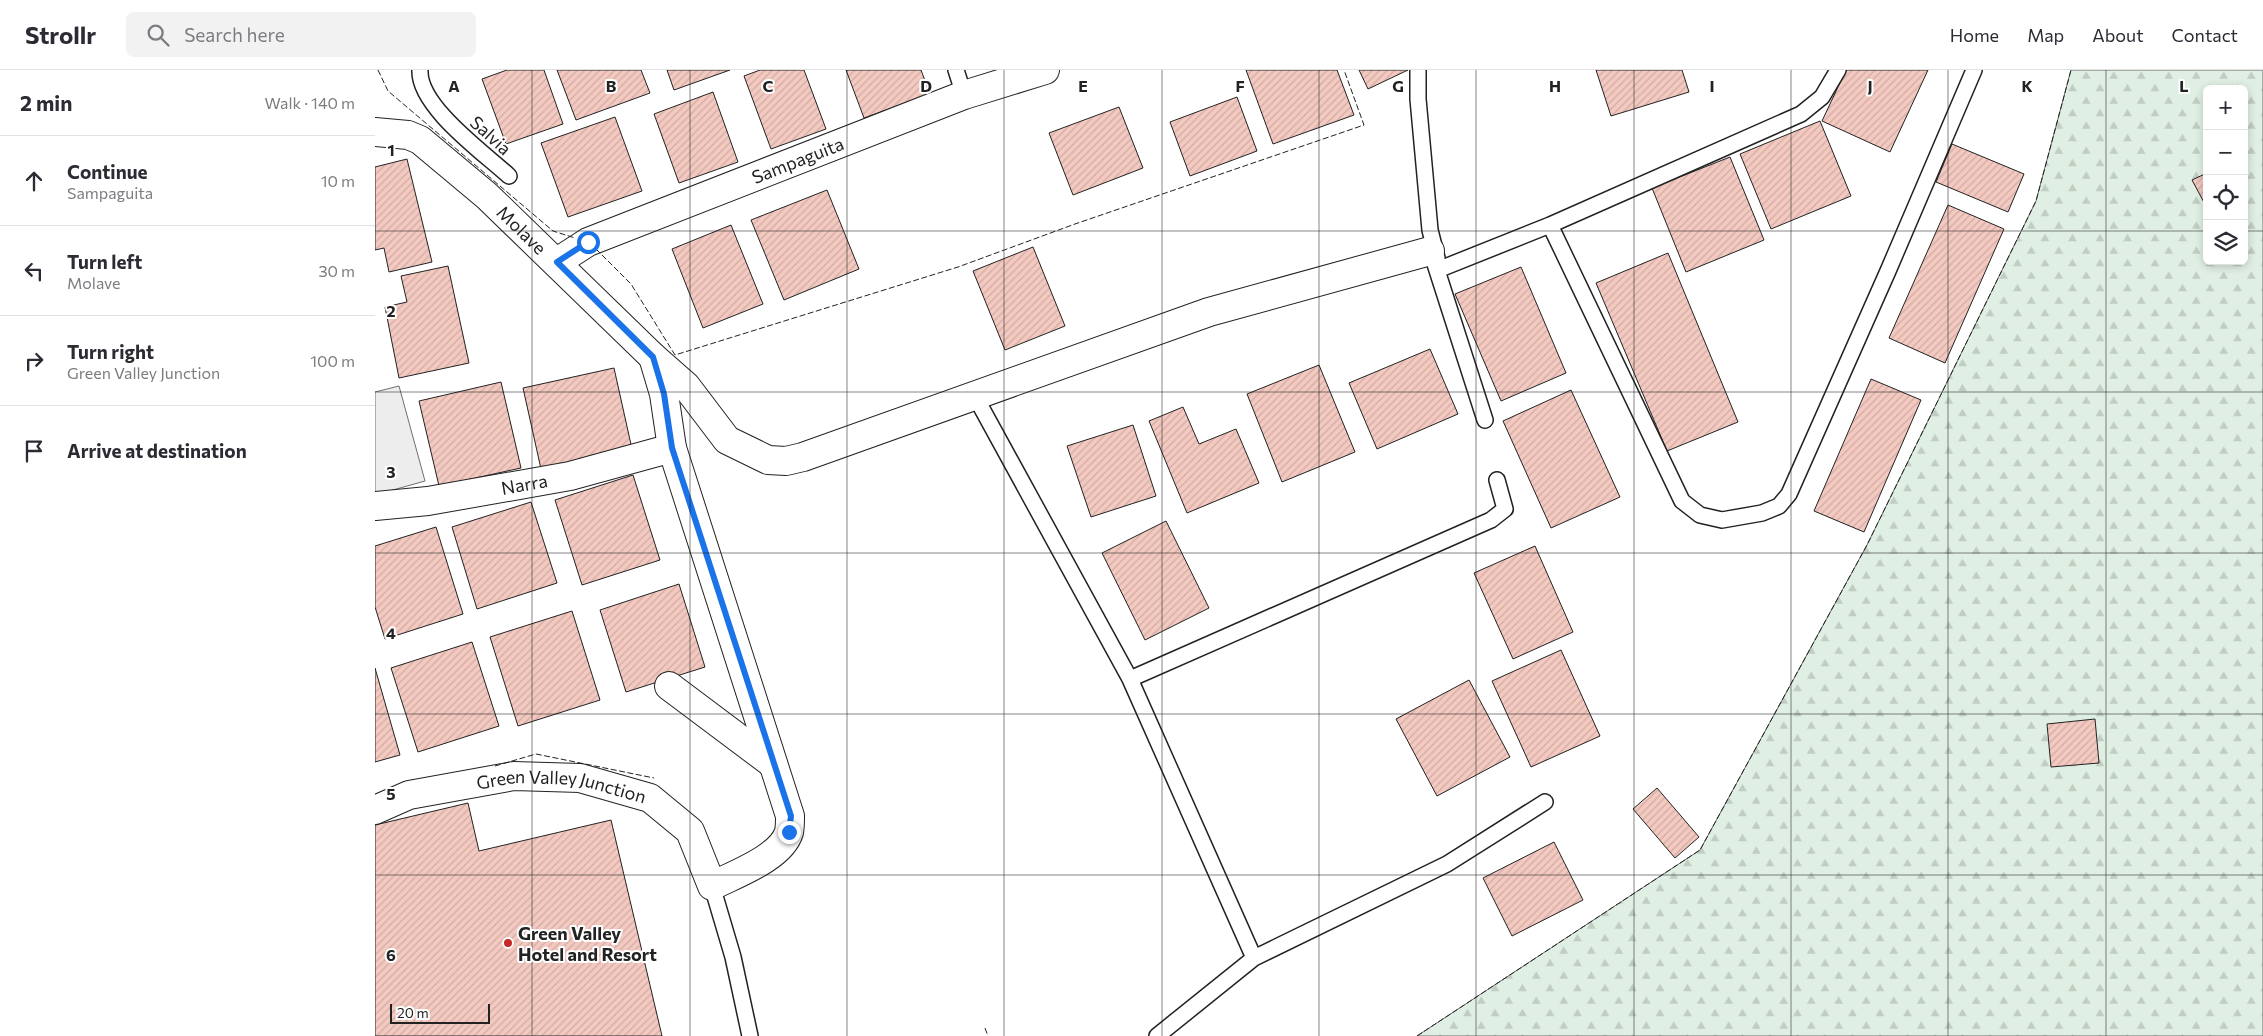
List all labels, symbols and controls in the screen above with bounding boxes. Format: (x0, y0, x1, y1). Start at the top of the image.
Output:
search box (126, 12, 476, 57)
text: Strollr (25, 20, 96, 49)
icon: search (144, 21, 172, 49)
text: Search here (184, 23, 285, 46)
text: Home (1950, 24, 1999, 46)
text: Map (2027, 24, 2064, 46)
text: About (2092, 24, 2144, 46)
text: Contact (2172, 24, 2238, 46)
text: A (448, 76, 460, 95)
text: B (606, 76, 617, 95)
text: C (763, 76, 774, 95)
text: D (920, 76, 932, 95)
text: E (1078, 76, 1088, 95)
text: F (1235, 76, 1245, 95)
text: G (1392, 76, 1404, 95)
text: H (1549, 76, 1561, 95)
text: I (1709, 76, 1715, 95)
text: J (1867, 76, 1873, 95)
text: K (2021, 76, 2033, 95)
text: L (2179, 76, 2189, 95)
map controls (2203, 85, 2248, 265)
button: + (2203, 85, 2248, 130)
text: 2 min (20, 90, 72, 115)
text: Walk · 140 m (265, 93, 355, 112)
street label: Salvia (466, 111, 516, 159)
button: − (2203, 130, 2248, 175)
street label: Sampaguita (748, 132, 847, 188)
text: 1 (387, 140, 395, 159)
text: Continue (67, 160, 147, 183)
icon: ahead (20, 167, 48, 195)
text: 10 m (321, 171, 355, 190)
button: locate (2203, 175, 2248, 220)
text: Sampaguita (67, 183, 153, 202)
street label: Molave (493, 201, 551, 259)
button: layers (2203, 220, 2248, 265)
route start (577, 231, 600, 254)
text: Turn left (67, 250, 142, 273)
icon: left (20, 257, 48, 285)
text: 30 m (318, 261, 355, 280)
text: Molave (67, 273, 120, 292)
text: 2 (386, 301, 396, 320)
text: Turn right (67, 340, 154, 363)
icon: right (20, 347, 48, 375)
text: 100 m (310, 351, 355, 370)
text: Green Valley Junction (67, 363, 220, 382)
icon: arrive (20, 437, 48, 465)
text: Arrive at destination (67, 439, 247, 462)
text: 3 (386, 462, 396, 481)
street label: Narra (499, 469, 549, 499)
text: 4 (386, 623, 396, 642)
street label: Green Valley Junction (474, 765, 649, 807)
text: 5 (386, 784, 396, 803)
route end (778, 821, 801, 844)
place label: Green Valley Hotel and Resort (518, 922, 657, 965)
marker: Green Valley Hotel and Resort (502, 937, 514, 949)
text: 6 (386, 945, 396, 964)
scale bar (390, 1001, 490, 1024)
text: 20 m (397, 1004, 429, 1021)

